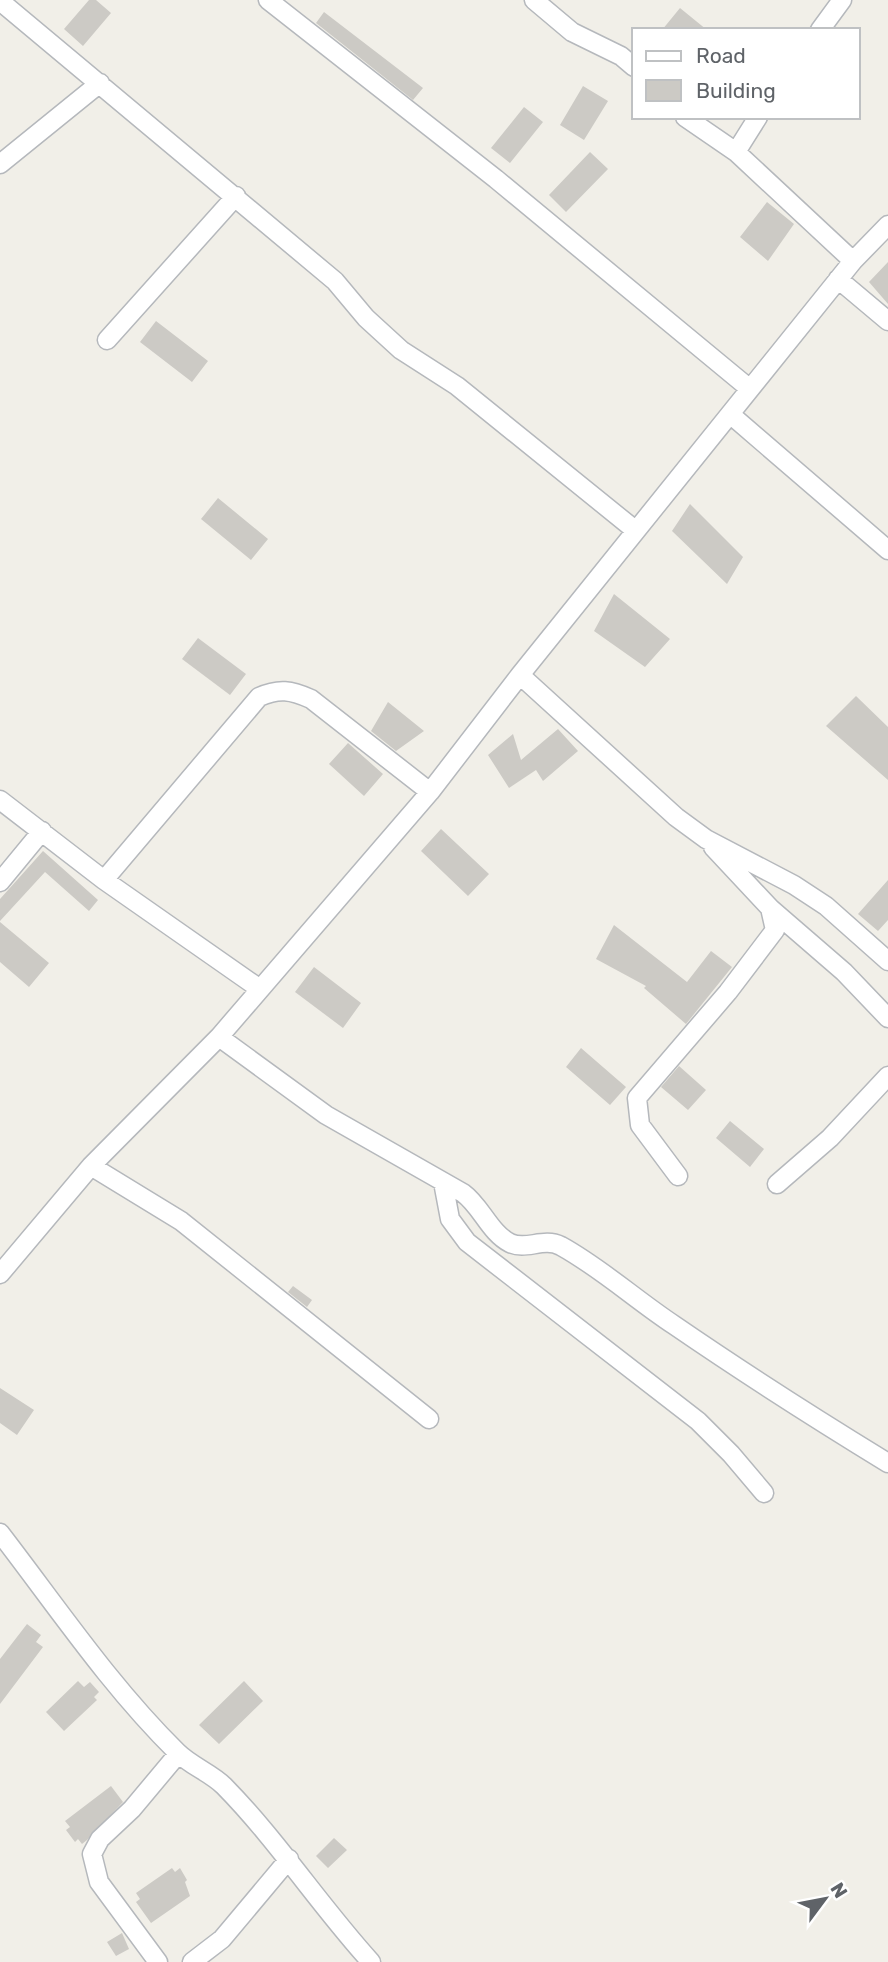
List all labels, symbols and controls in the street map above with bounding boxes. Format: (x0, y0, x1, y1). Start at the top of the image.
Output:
legend (632, 28, 860, 119)
text: Road (696, 43, 746, 68)
text: Building (696, 78, 776, 103)
north arrow (790, 1864, 860, 1934)
text: N (826, 1878, 852, 1902)

